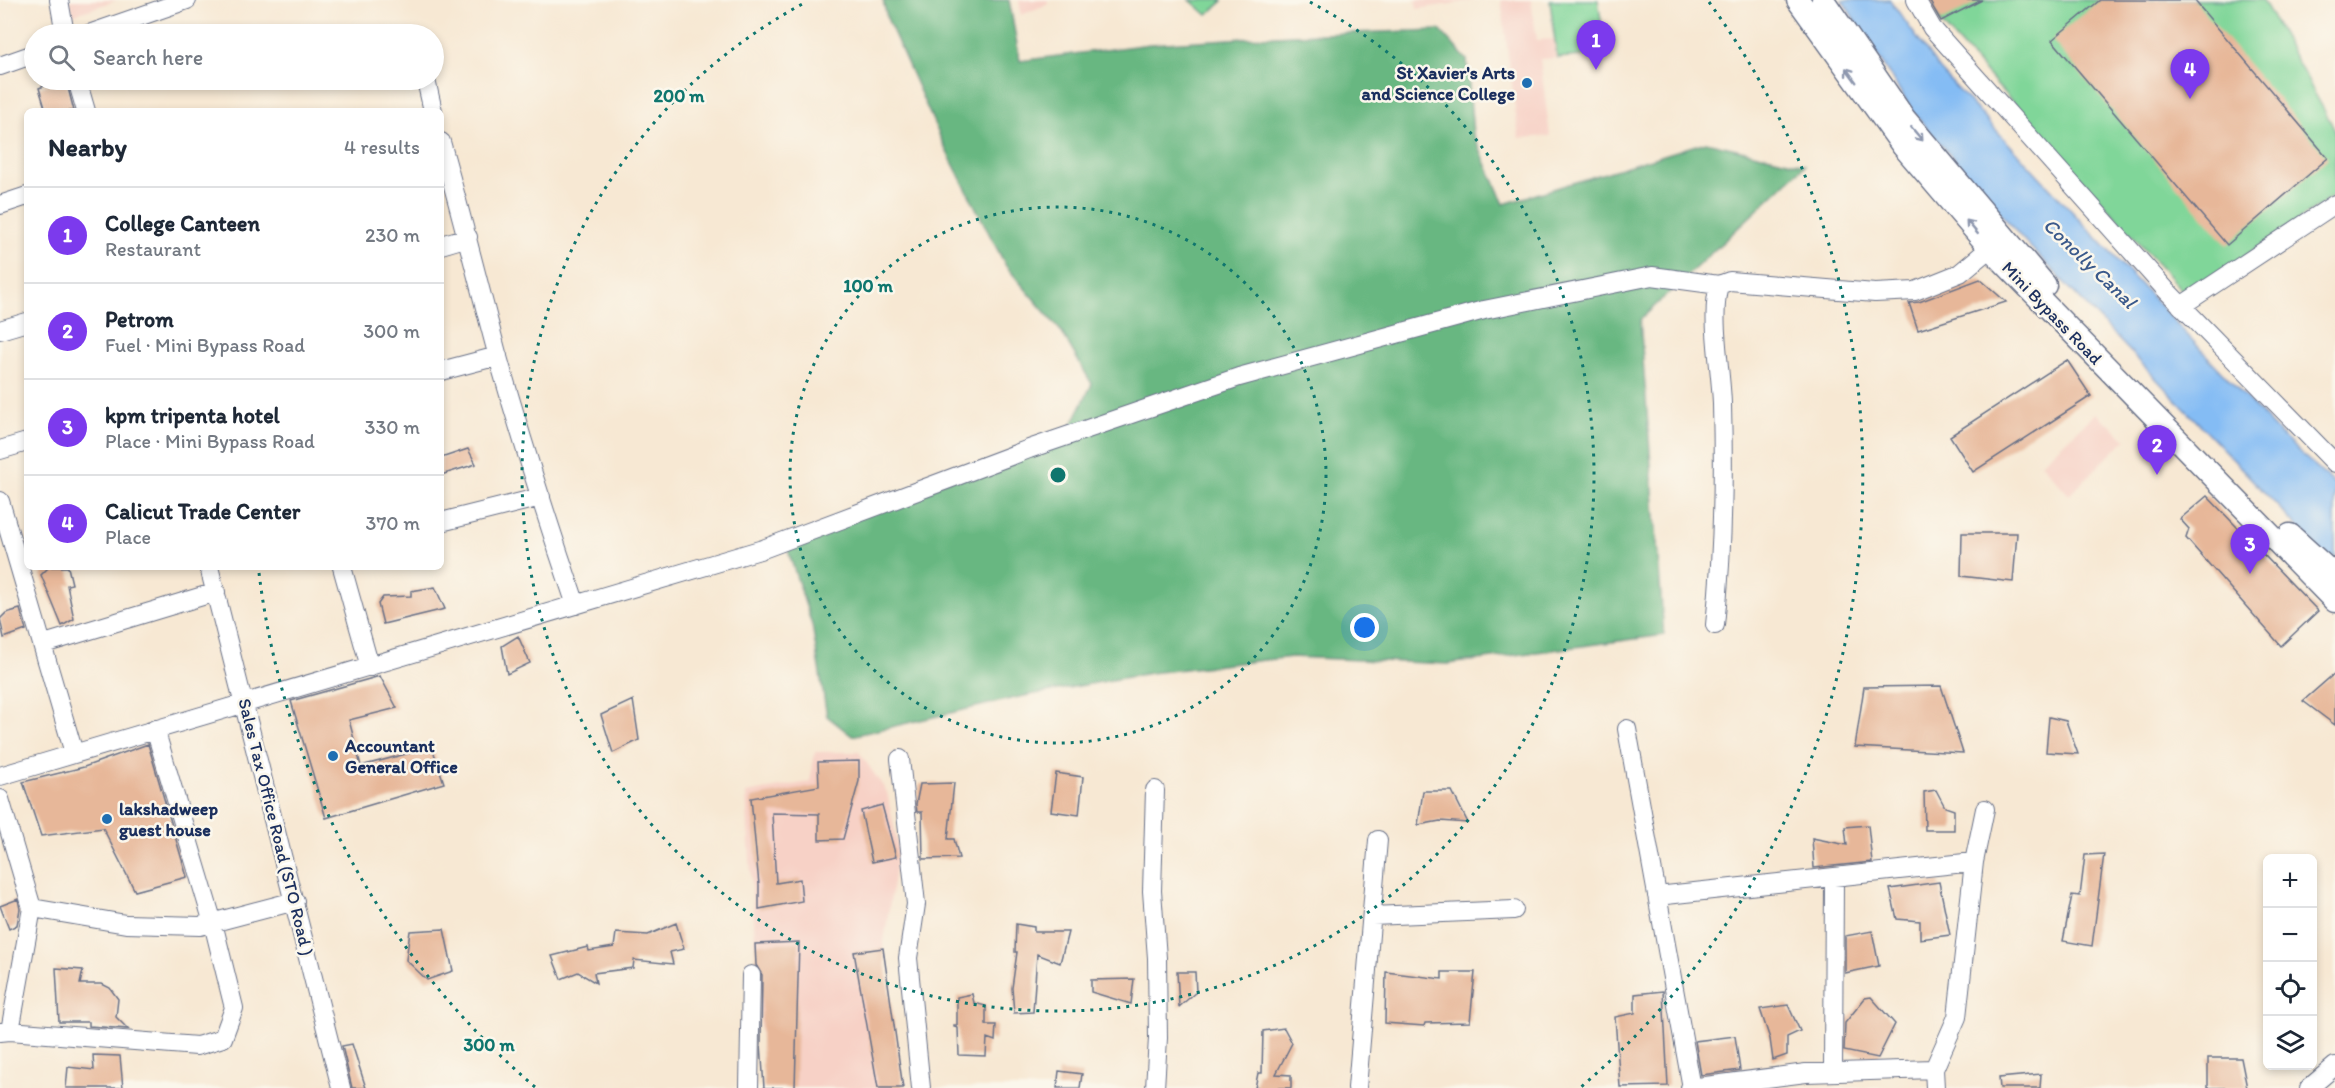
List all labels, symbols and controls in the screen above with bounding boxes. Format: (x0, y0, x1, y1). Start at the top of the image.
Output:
pin: 1 (1576, 20, 1616, 70)
search box (24, 24, 444, 90)
icon: search (45, 41, 78, 74)
text: Search here (93, 44, 203, 71)
pin: 4 (2170, 50, 2210, 99)
place label: St Xavier's Arts and Science College (1362, 62, 1515, 105)
one-way arrow (1845, 67, 1858, 83)
marker: St Xavier's Arts and Science College (1520, 76, 1534, 90)
text: 200 m (654, 85, 705, 107)
one-way arrow (1910, 126, 1923, 142)
text: Nearby (48, 131, 127, 163)
text: 4 results (344, 135, 420, 159)
text: College Canteen (105, 210, 260, 237)
water label: Conolly Canal (2039, 213, 2142, 314)
one-way arrow (1966, 219, 1979, 235)
text: 1 (63, 223, 72, 247)
text: 230 m (365, 223, 420, 247)
text: Restaurant (105, 237, 201, 261)
street label: Mini Bypass Road (1997, 257, 2107, 369)
text: 100 m (843, 275, 894, 297)
text: Petrom (105, 306, 174, 333)
text: 2 (62, 319, 73, 343)
text: 300 m (363, 319, 420, 343)
text: Fuel · Mini Bypass Road (105, 333, 305, 357)
text: kpm tripenta hotel (105, 402, 280, 429)
text: 3 (62, 415, 73, 439)
text: 330 m (365, 415, 420, 439)
pin: 2 (2138, 426, 2176, 475)
text: Place · Mini Bypass Road (105, 429, 315, 453)
centre of rings (1048, 465, 1068, 485)
text: Calicut Trade Center (105, 498, 300, 525)
text: 4 (61, 511, 74, 535)
text: 370 m (366, 511, 420, 535)
pin: 3 (2230, 524, 2270, 574)
text: Place (105, 525, 151, 549)
your location (1350, 613, 1379, 642)
street label: Sales Tax Office Road (STO Road ) (233, 696, 319, 958)
place label: Accountant General Office (344, 735, 458, 778)
marker: Accountant General Office (326, 749, 340, 763)
place label: lakshadweep guest house (119, 798, 218, 841)
marker: lakshadweep guest house (100, 812, 114, 826)
map controls (2263, 854, 2317, 1070)
button: + (2263, 854, 2317, 908)
button: − (2263, 908, 2317, 962)
button: locate (2263, 962, 2317, 1016)
button: layers (2263, 1016, 2317, 1070)
text: 300 m (463, 1034, 515, 1056)

